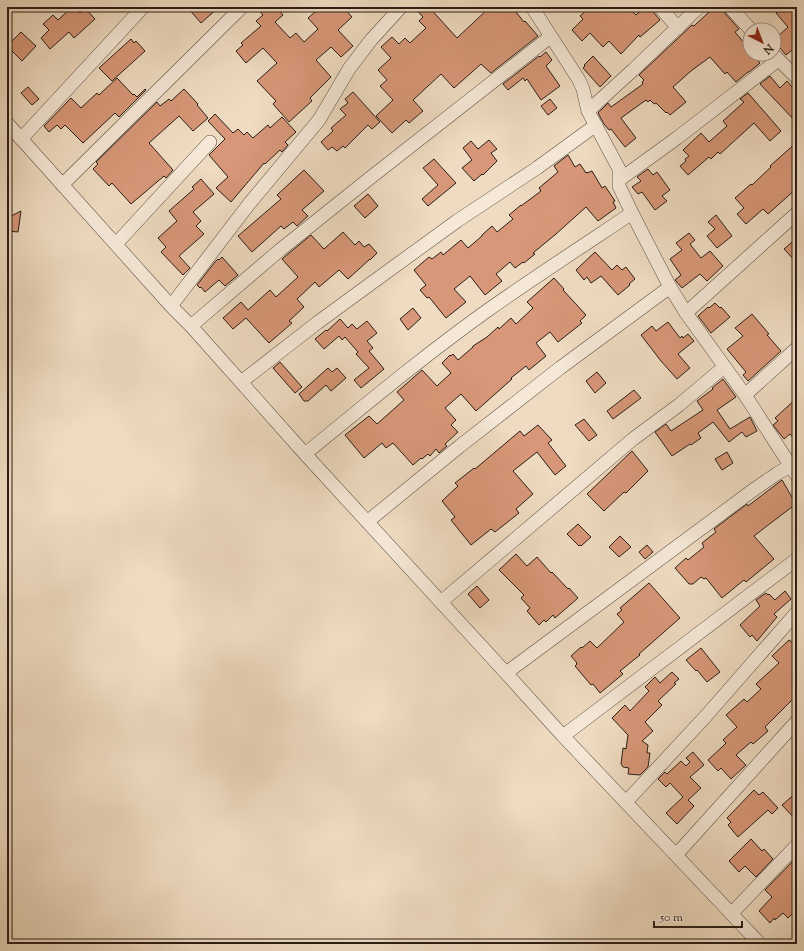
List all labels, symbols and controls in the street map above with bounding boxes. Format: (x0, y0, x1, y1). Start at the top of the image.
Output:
north arrow (742, 22, 782, 62)
text: N (759, 39, 777, 58)
scale bar (654, 903, 742, 929)
text: 50 m (659, 909, 683, 927)

